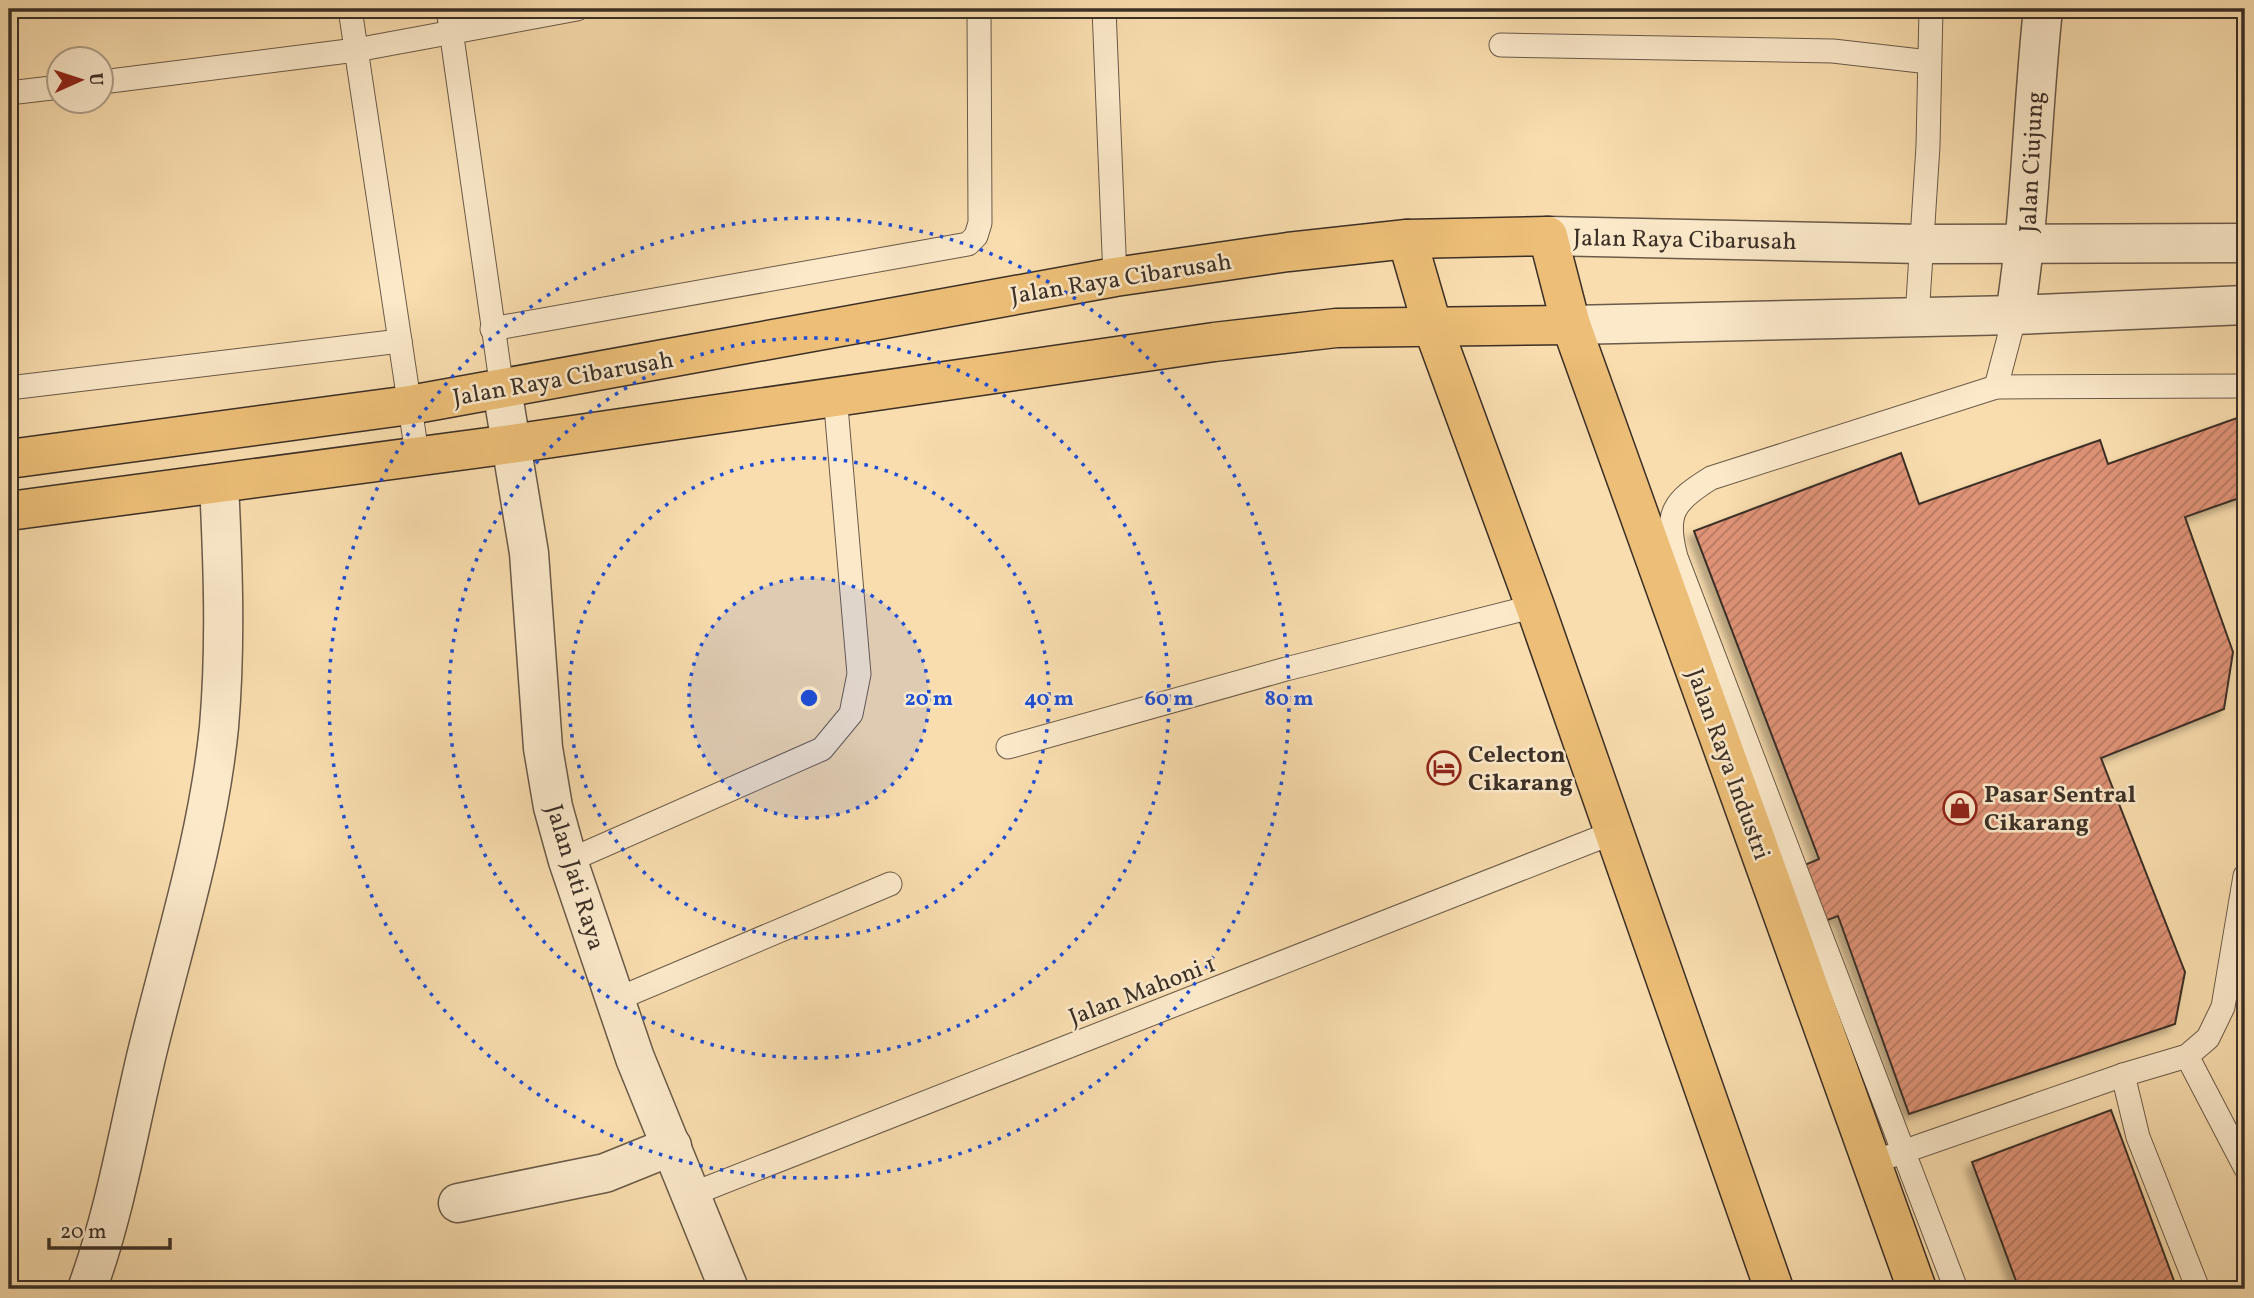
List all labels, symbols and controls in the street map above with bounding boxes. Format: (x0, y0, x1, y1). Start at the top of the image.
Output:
north arrow (46, 46, 116, 116)
text: U (82, 72, 108, 86)
street label: Jalan Ciujung (2012, 91, 2054, 234)
street label: Jalan Raya Cibarusah (1573, 222, 1797, 260)
street label: Jalan Raya Cibarusah (1008, 246, 1234, 314)
street label: Jalan Raya Cibarusah (450, 344, 676, 416)
street label: Jalan Raya Industri (1677, 664, 1778, 865)
text: 20 m (905, 685, 953, 714)
text: 40 m (1024, 685, 1074, 714)
text: 60 m (1145, 685, 1193, 714)
text: 80 m (1265, 685, 1313, 714)
centre of rings (797, 686, 821, 710)
place label: Celecton Cikarang (1468, 739, 1573, 801)
hotel icon: Celecton Cikarang (1425, 749, 1463, 787)
place label: Pasar Sentral Cikarang (1984, 779, 2136, 841)
shop icon: Pasar Sentral Cikarang (1941, 789, 1979, 827)
street label: Jalan Jati Raya (536, 801, 612, 955)
street label: Jalan Mahoni 1 (1064, 948, 1221, 1036)
scale bar (49, 1207, 170, 1251)
text: 20 m (60, 1218, 106, 1247)

